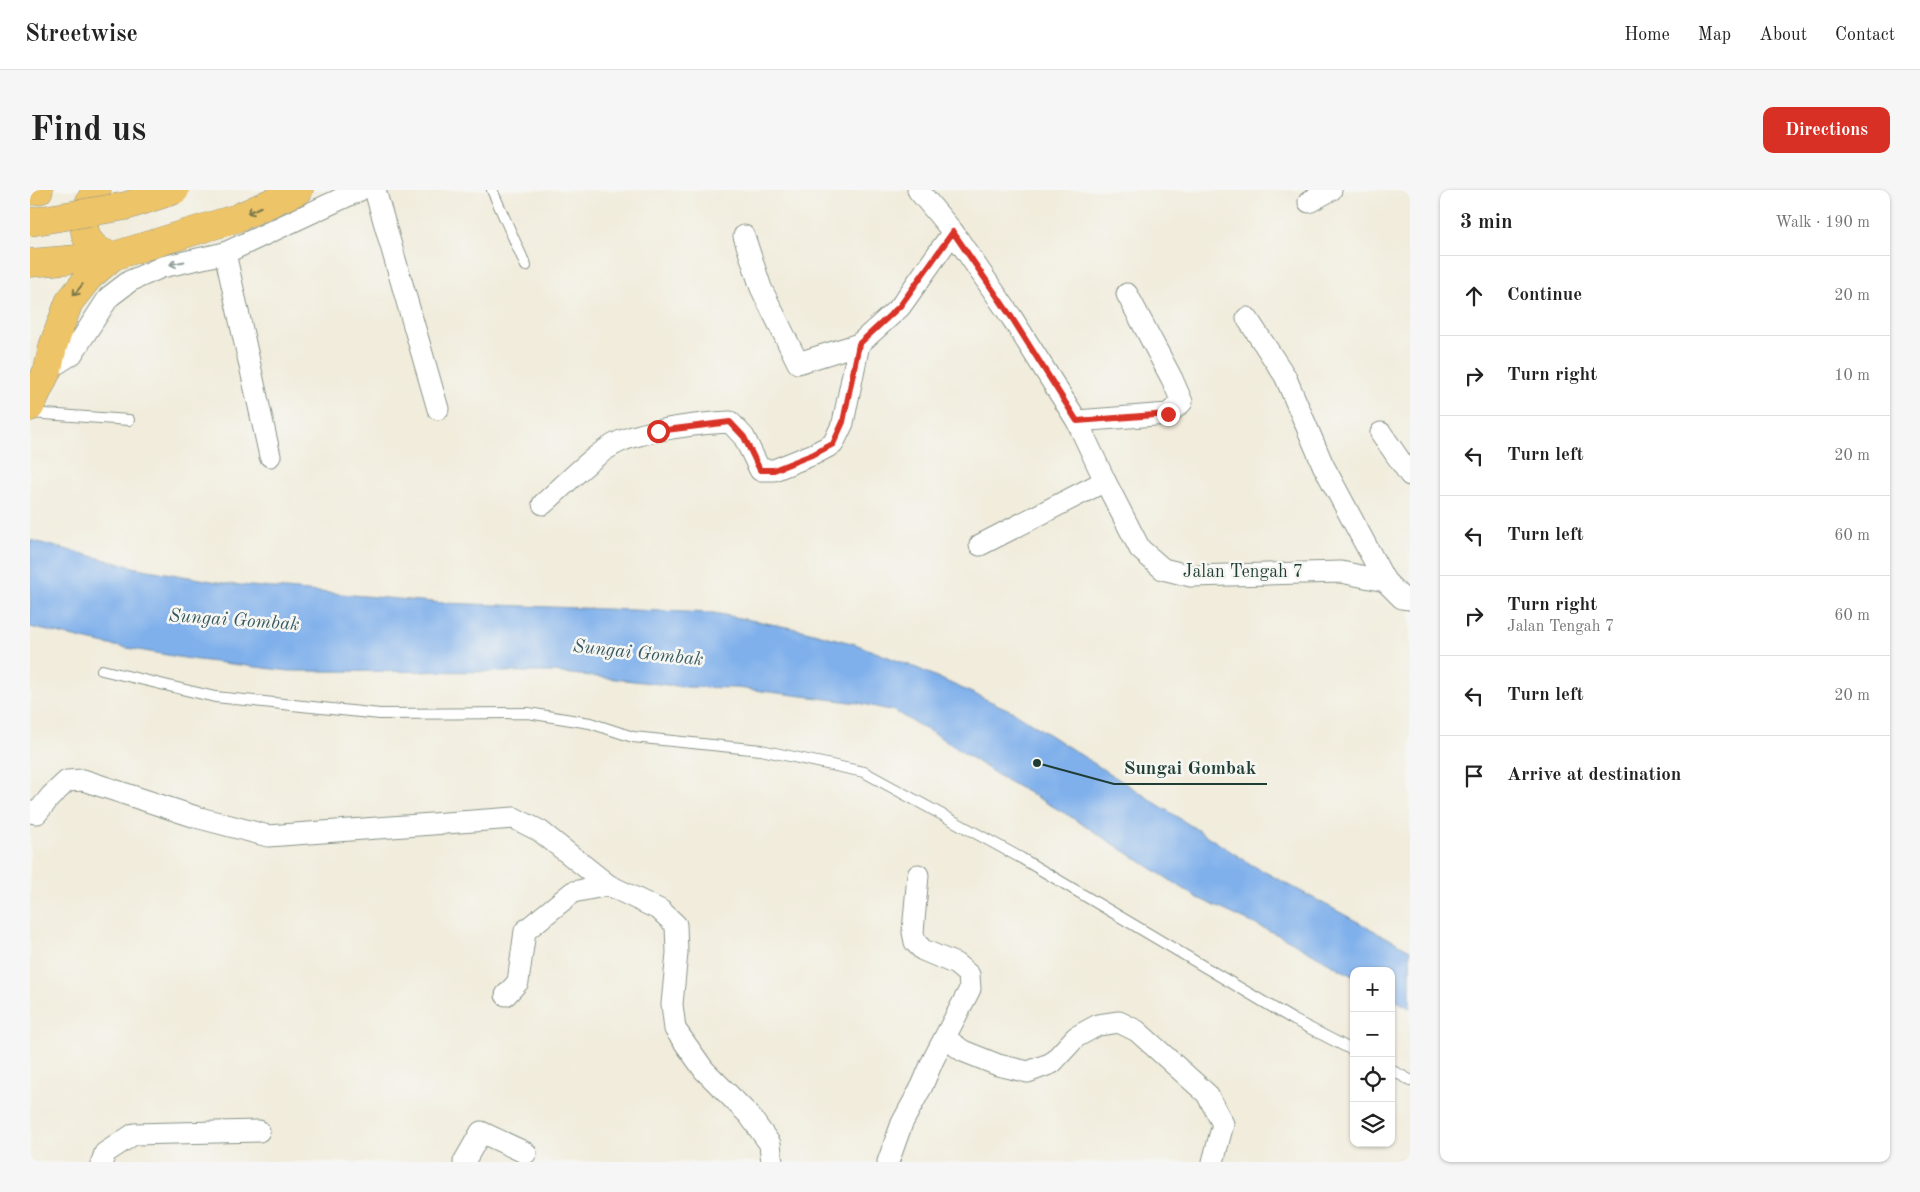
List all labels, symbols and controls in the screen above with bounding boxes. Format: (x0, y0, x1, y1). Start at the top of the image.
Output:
text: Streetwise (25, 23, 138, 47)
text: Home (1624, 26, 1670, 44)
text: Map (1698, 26, 1731, 44)
text: About (1759, 26, 1807, 44)
text: Contact (1835, 26, 1895, 44)
button: Directions (1763, 107, 1890, 153)
text: Find us (30, 113, 146, 148)
one-way arrow (247, 206, 262, 216)
text: 3 min (1460, 212, 1513, 233)
text: Walk · 190 m (1775, 215, 1870, 231)
one-way arrow (169, 259, 185, 268)
icon: ahead (1460, 282, 1488, 310)
one-way arrow (73, 283, 84, 296)
text: Continue (1507, 286, 1582, 305)
text: 20 m (1834, 288, 1870, 304)
icon: right (1460, 362, 1488, 390)
text: Turn right (1507, 366, 1597, 385)
text: 10 m (1834, 368, 1870, 384)
route end (1157, 403, 1180, 426)
route start (647, 420, 670, 443)
icon: left (1460, 442, 1488, 470)
text: Turn left (1507, 446, 1584, 465)
text: 20 m (1834, 448, 1870, 464)
icon: left (1460, 522, 1488, 550)
text: Turn left (1507, 526, 1584, 545)
text: 60 m (1834, 528, 1870, 544)
street label: Jalan Tengah 7 (1183, 563, 1303, 581)
text: Turn right (1507, 596, 1597, 615)
icon: right (1460, 602, 1488, 630)
water label: Sungai Gombak (168, 607, 300, 635)
text: 60 m (1834, 608, 1870, 624)
text: Jalan Tengah 7 (1507, 619, 1614, 635)
water label: Sungai Gombak (572, 638, 704, 670)
icon: left (1460, 682, 1488, 710)
text: Turn left (1507, 686, 1584, 705)
text: 20 m (1834, 688, 1870, 704)
callout: Sungai Gombak (1114, 750, 1267, 784)
text: Sungai Gombak (1124, 760, 1257, 779)
icon: arrive (1460, 762, 1488, 790)
text: Arrive at destination (1507, 766, 1681, 785)
map controls (1350, 967, 1395, 1147)
button: + (1350, 967, 1395, 1012)
button: − (1350, 1012, 1395, 1057)
button: locate (1350, 1057, 1395, 1102)
button: layers (1350, 1102, 1395, 1147)

